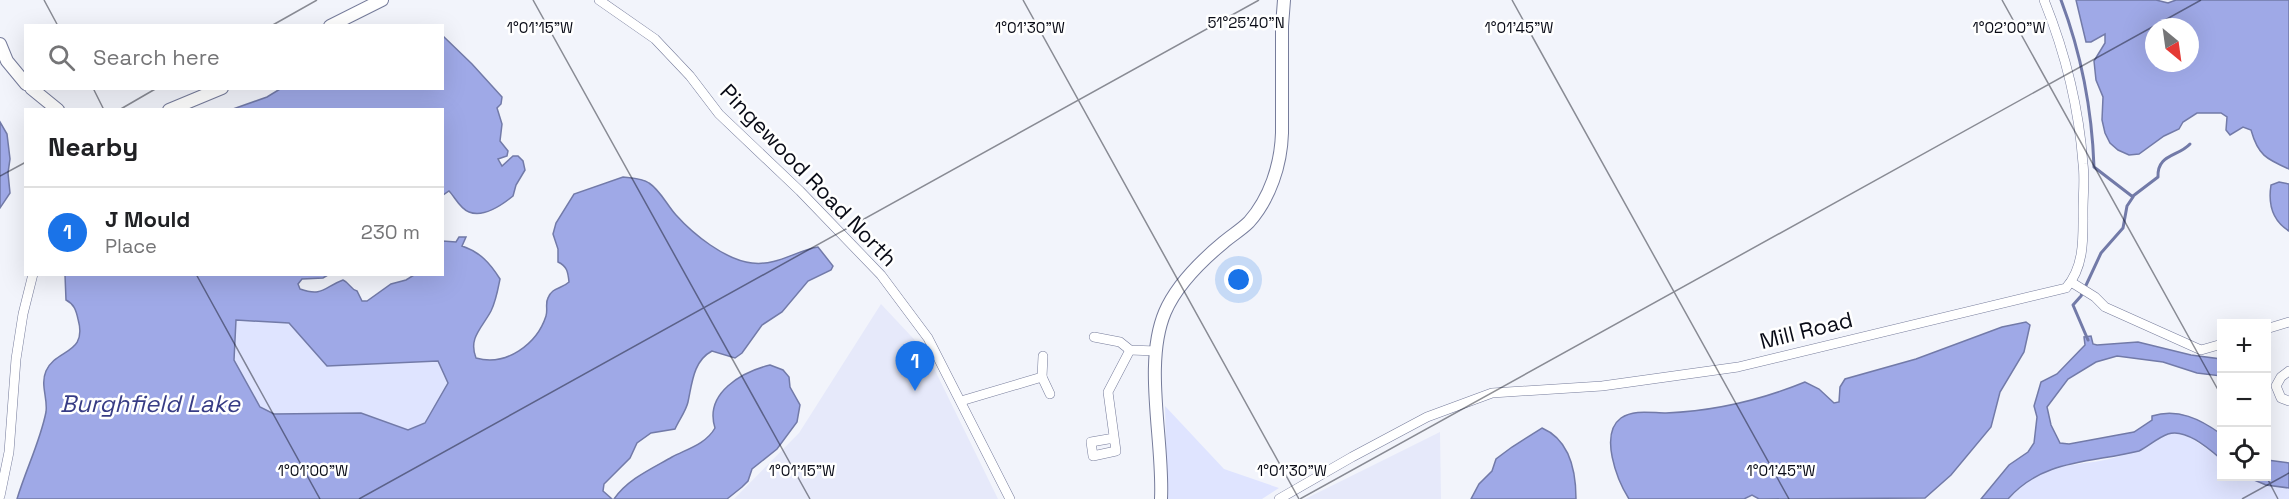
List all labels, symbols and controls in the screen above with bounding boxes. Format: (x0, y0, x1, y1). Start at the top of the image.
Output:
text: 51°25'40"N (1207, 13, 1285, 32)
text: 1°01'15"W (507, 18, 573, 37)
text: 1°01'30"W (995, 18, 1065, 37)
text: 1°01'45"W (1485, 18, 1553, 37)
text: 1°02'00"W (1972, 18, 2046, 37)
north arrow (2145, 18, 2199, 72)
search box (24, 24, 444, 90)
icon: search (45, 41, 78, 74)
text: Search here (93, 43, 220, 71)
street label: Pingewood Road North (714, 78, 904, 272)
text: Nearby (48, 130, 138, 164)
text: J Mould (105, 205, 190, 233)
text: 1 (63, 219, 72, 245)
text: 230 m (361, 219, 420, 245)
text: Place (105, 233, 157, 259)
your location (1224, 265, 1253, 294)
street label: Mill Road (1757, 305, 1855, 355)
map controls (2217, 319, 2271, 481)
button: + (2217, 319, 2271, 373)
pin: 1 (896, 342, 934, 391)
button: − (2217, 373, 2271, 427)
water label: Burghfield Lake (60, 388, 241, 419)
button: locate (2217, 427, 2271, 481)
text: 1°01'00"W (278, 461, 348, 480)
text: 1°01'15"W (769, 461, 835, 480)
text: 1°01'30"W (1257, 461, 1327, 480)
text: 1°01'45"W (1747, 461, 1815, 480)

